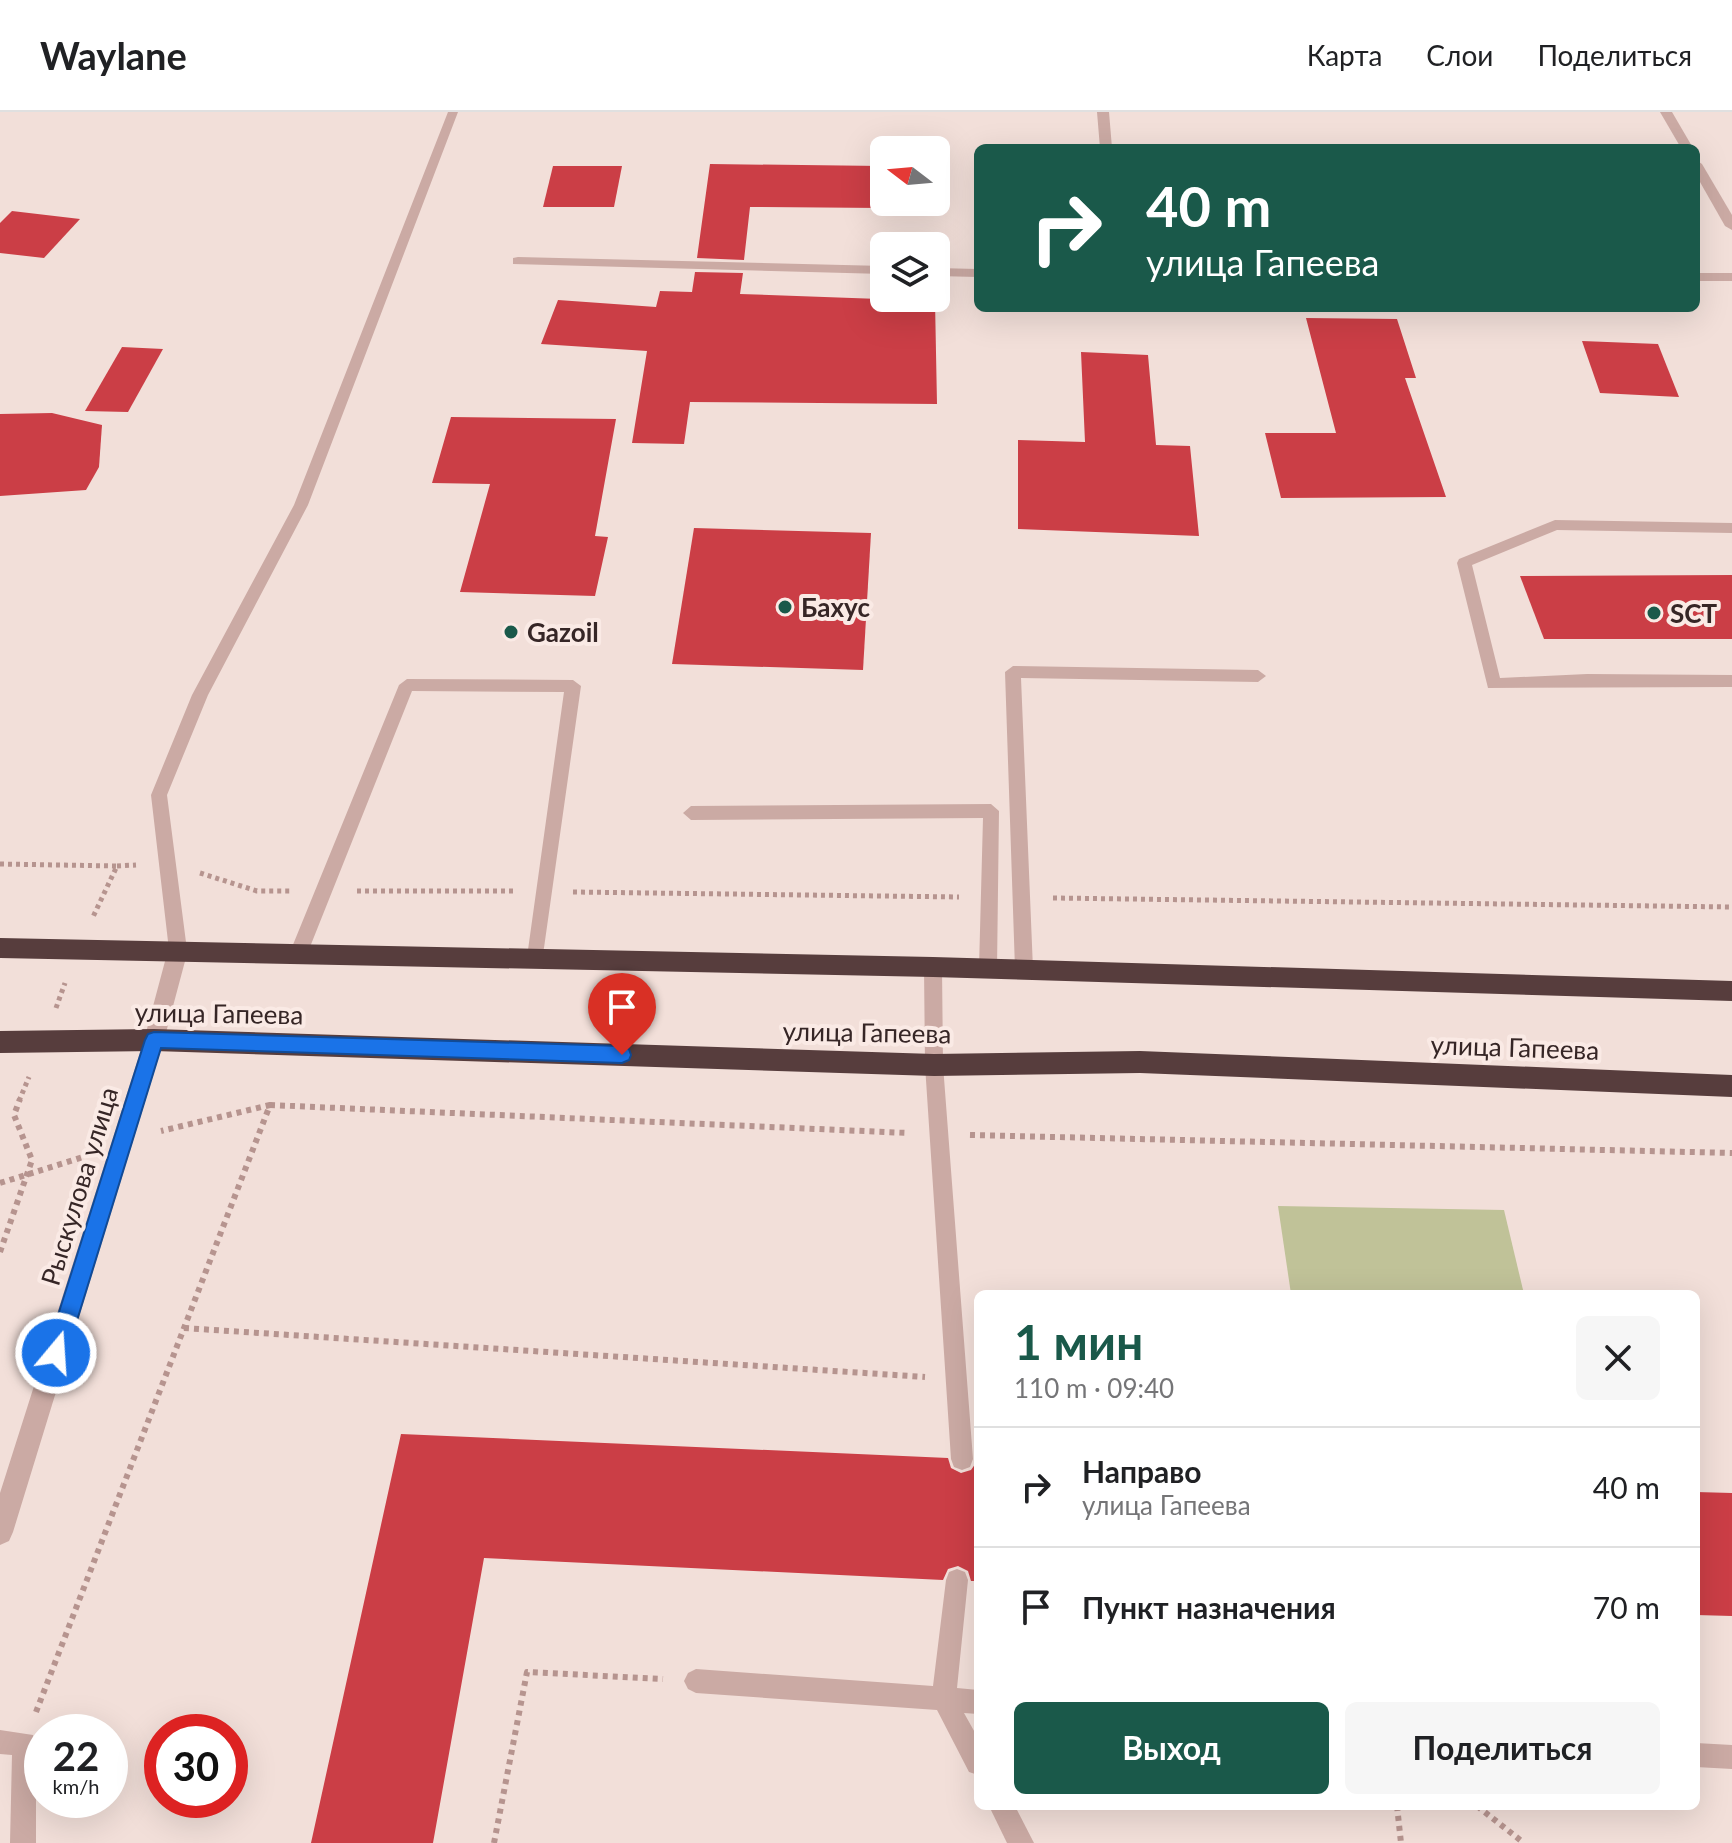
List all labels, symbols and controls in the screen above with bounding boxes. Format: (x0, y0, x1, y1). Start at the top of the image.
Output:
text: Waylane (40, 32, 187, 78)
text: Карта (1307, 38, 1382, 72)
text: Слои (1426, 38, 1493, 72)
text: Поделиться (1537, 38, 1692, 72)
north arrow (870, 136, 950, 216)
map controls (870, 136, 950, 312)
text: 40 m (1146, 172, 1271, 239)
icon: right (1014, 176, 1118, 280)
button: layers (870, 232, 950, 312)
text: улица Гапеева (1146, 240, 1380, 284)
place label: Бахус (801, 591, 870, 623)
place label: SCT (1670, 597, 1717, 629)
marker: Бахус (776, 598, 794, 616)
marker: SCT (1645, 604, 1663, 622)
place label: Gazoil (527, 616, 599, 648)
marker: Gazoil (502, 623, 520, 641)
pin (588, 973, 656, 1055)
icon: arrive (600, 985, 644, 1029)
street label: улица Гапеева (134, 996, 304, 1030)
street label: улица Гапеева (782, 1015, 952, 1049)
street label: улица Гапеева (1430, 1028, 1600, 1066)
street label: Рыскулова улица (34, 1083, 124, 1289)
position arrow (14, 1311, 98, 1395)
text: 1 мин (1014, 1313, 1143, 1370)
button: close (1576, 1316, 1660, 1400)
text: 110 m · 09:40 (1014, 1372, 1174, 1404)
text: Направо (1082, 1453, 1202, 1489)
icon: right (1014, 1465, 1058, 1509)
text: 40 m (1593, 1469, 1660, 1505)
text: улица Гапеева (1082, 1489, 1251, 1521)
icon: arrive (1014, 1585, 1058, 1629)
text: Пункт назначения (1082, 1589, 1336, 1625)
text: 70 m (1593, 1589, 1660, 1625)
button: Выход (1014, 1702, 1329, 1794)
button: Поделиться (1345, 1702, 1660, 1794)
speed limit sign: 30 (144, 1714, 248, 1818)
text: 22 (53, 1732, 99, 1780)
text: km/h (53, 1774, 99, 1798)

